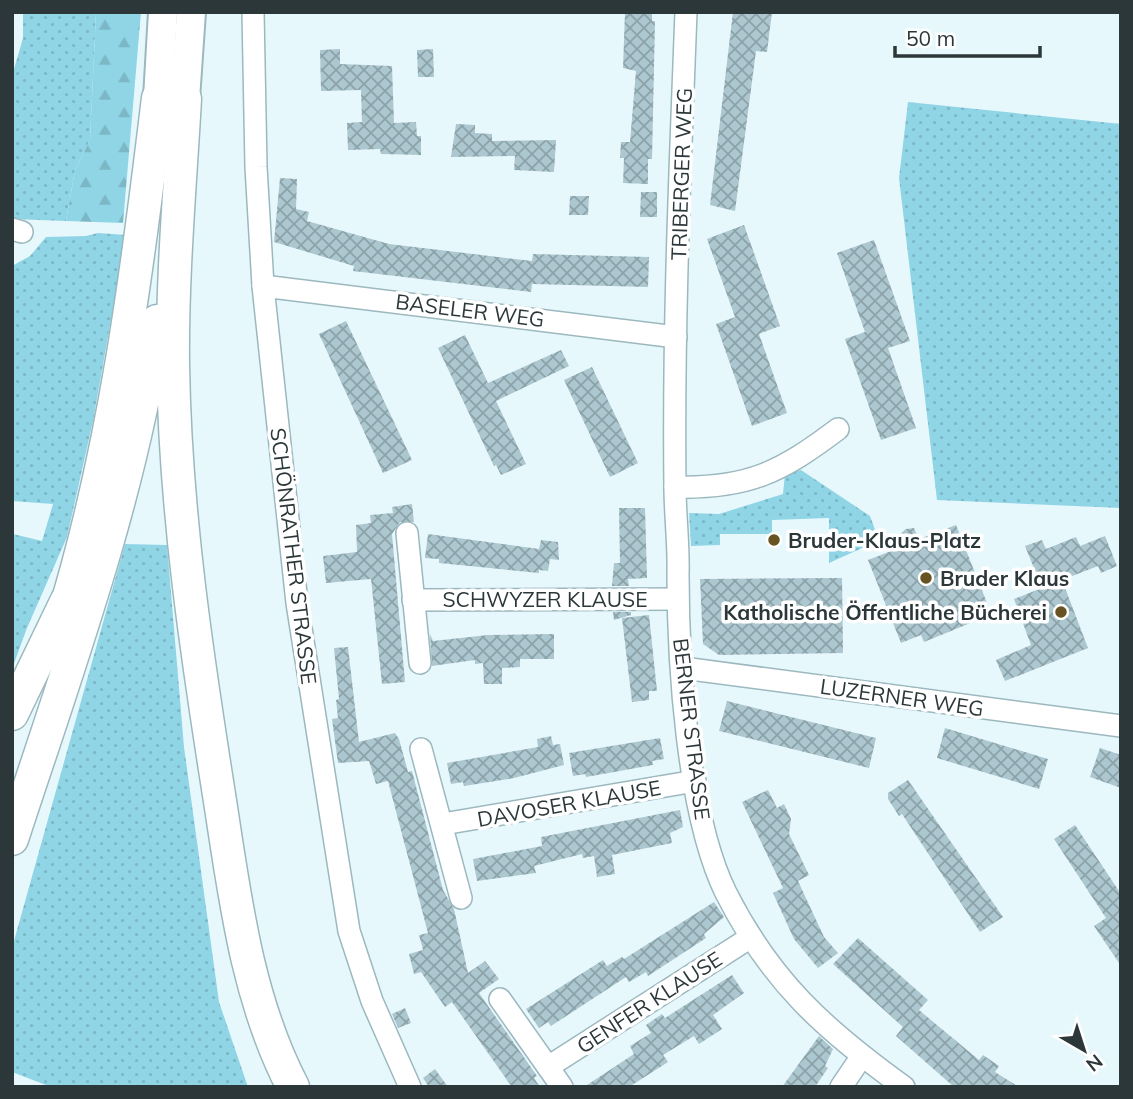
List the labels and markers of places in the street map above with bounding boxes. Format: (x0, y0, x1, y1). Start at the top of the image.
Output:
place label: Bruder-Klaus-Platz (788, 527, 981, 553)
marker: Bruder-Klaus-Platz (766, 532, 782, 548)
place label: Bruder Klaus (940, 565, 1069, 591)
marker: Bruder Klaus (918, 570, 934, 586)
place label: Katholische Öffentliche Bücherei (723, 599, 1047, 625)
marker: Katholische Öffentliche Bücherei (1053, 604, 1069, 620)

